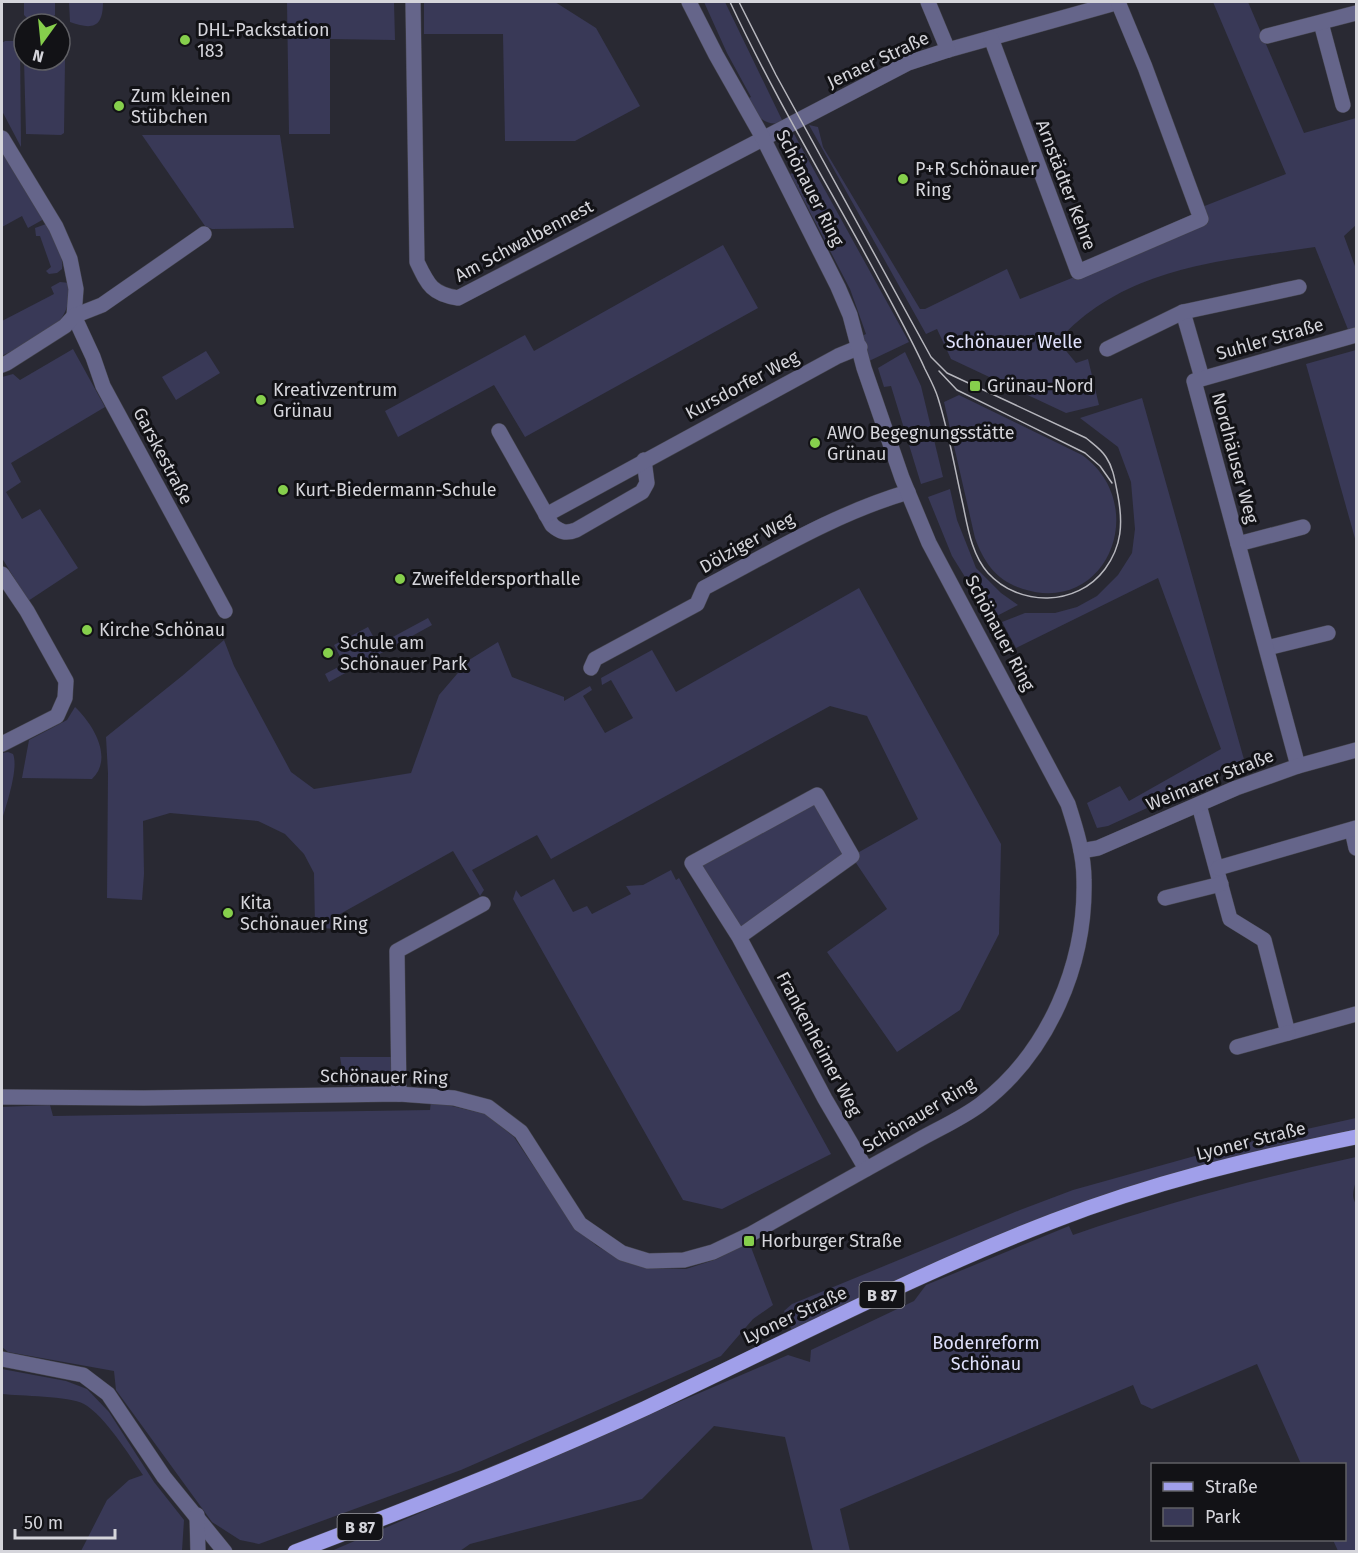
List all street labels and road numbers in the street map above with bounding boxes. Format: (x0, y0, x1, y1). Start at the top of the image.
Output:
street label: Jenaer Straße (823, 27, 933, 93)
street label: Arnstädter Kehre (1031, 117, 1101, 253)
street label: Schönauer Ring (771, 126, 849, 250)
street label: Am Schwalbennest (451, 195, 597, 287)
street label: Suhler Straße (1214, 313, 1326, 365)
street label: Kursdorfer Weg (681, 346, 803, 424)
street label: Nordhäuser Weg (1207, 390, 1263, 526)
street label: Garskestraße (128, 404, 198, 508)
street label: Dölziger Weg (696, 508, 799, 578)
street label: Schönauer Ring (960, 571, 1040, 695)
street label: Weimarer Straße (1143, 744, 1277, 816)
street label: Frankenheimer Weg (772, 968, 867, 1121)
street label: Schönauer Ring (320, 1065, 449, 1089)
street label: Schönauer Ring (859, 1072, 980, 1157)
street label: Lyoner Straße (1194, 1117, 1308, 1165)
street label: Lyoner Straße (740, 1281, 850, 1349)
road number: B 87 (860, 1282, 904, 1308)
road number: B 87 (338, 1514, 382, 1540)

